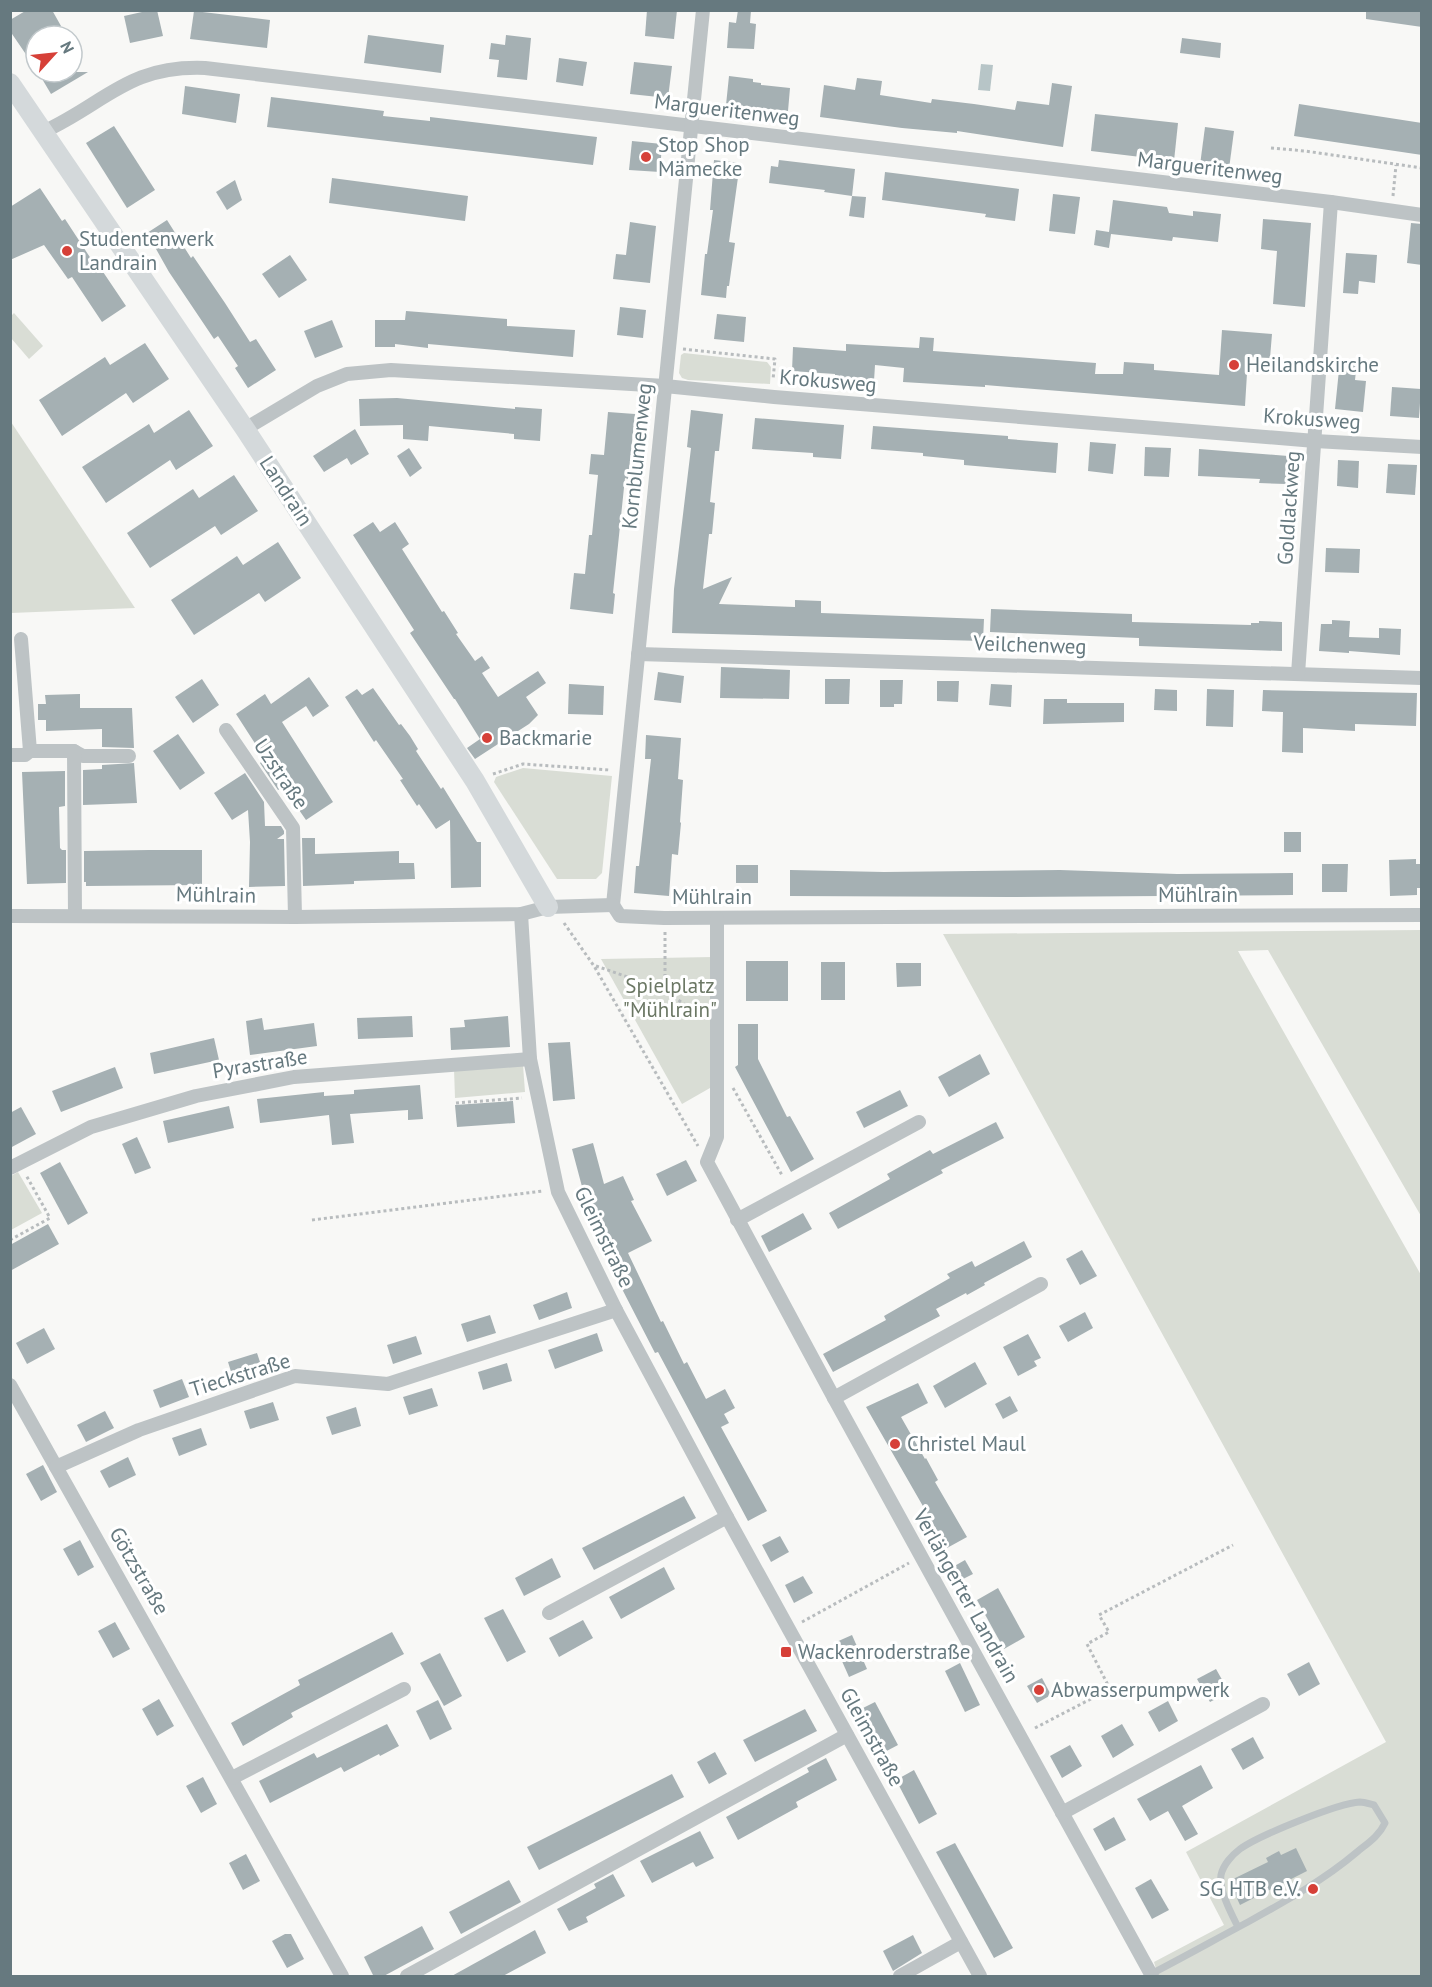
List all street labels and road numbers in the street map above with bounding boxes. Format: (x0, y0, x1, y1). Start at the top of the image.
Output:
street label: Margueritenweg (653, 87, 801, 132)
street label: Margueritenweg (1136, 145, 1284, 190)
street label: Krokusweg (778, 363, 878, 398)
street label: Kornblumenweg (615, 382, 658, 530)
street label: Krokusweg (1262, 402, 1362, 435)
street label: Goldlackweg (1271, 450, 1306, 566)
street label: Landrain (254, 451, 319, 531)
street label: Veilchenweg (972, 629, 1087, 660)
street label: Uzstraße (248, 733, 315, 814)
street label: Mühlrain (176, 880, 256, 909)
street label: Mühlrain (1158, 881, 1238, 908)
street label: Mühlrain (672, 883, 752, 910)
street label: Pyrastraße (211, 1043, 309, 1084)
street label: Gleimstraße (568, 1182, 640, 1292)
street label: Tieckstraße (186, 1346, 293, 1403)
street label: Verlängerter Landrain (907, 1503, 1025, 1688)
street label: Götzstraße (103, 1522, 175, 1620)
street label: Gleimstraße (834, 1683, 911, 1791)

